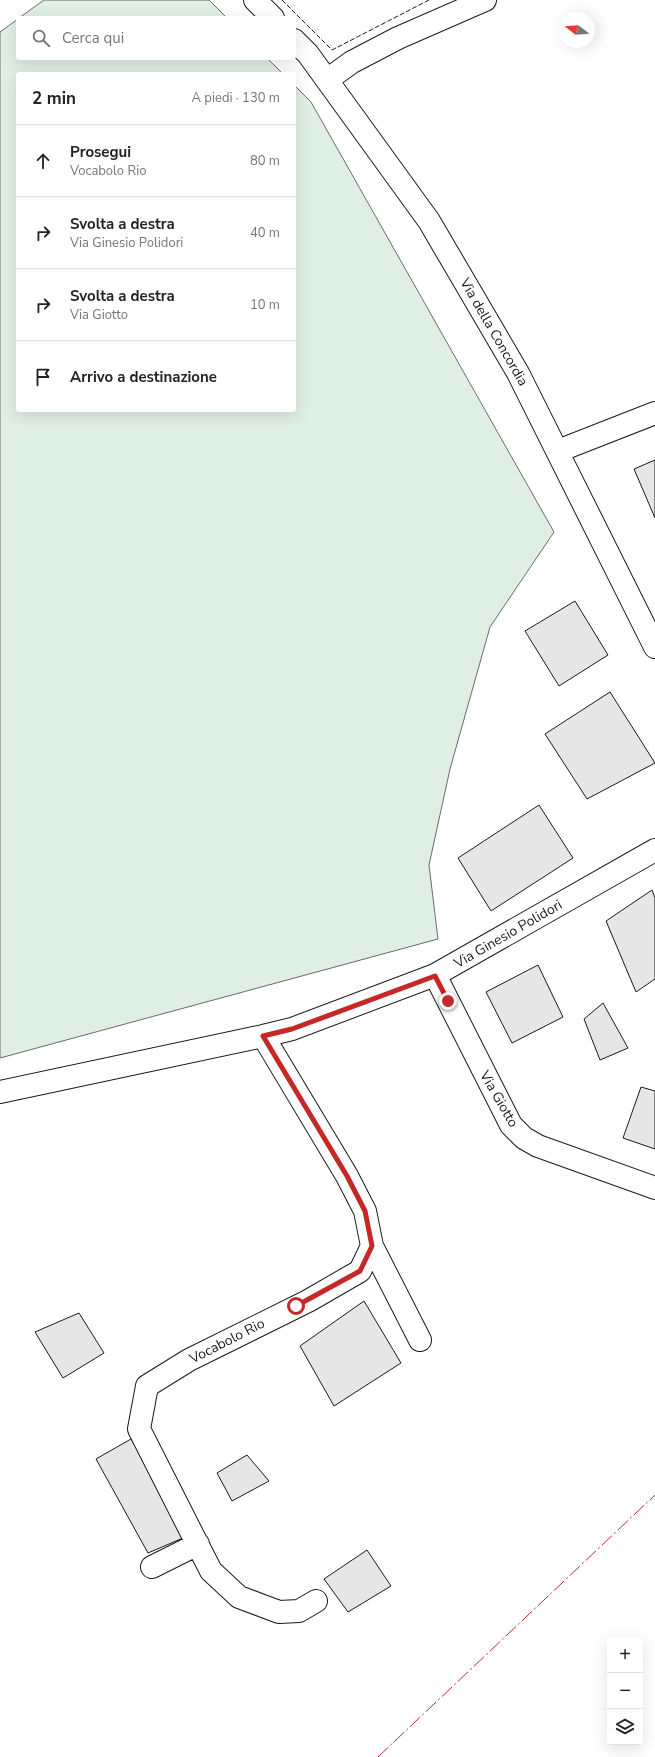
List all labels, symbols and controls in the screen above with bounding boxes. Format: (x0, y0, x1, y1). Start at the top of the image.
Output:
north arrow (559, 12, 595, 48)
search box (16, 16, 296, 60)
icon: search (30, 27, 52, 49)
text: Cerca qui (62, 28, 124, 48)
text: 2 min (32, 87, 76, 110)
text: A piedi · 130 m (192, 89, 280, 107)
text: Prosegui (70, 142, 131, 162)
icon: ahead (32, 150, 54, 172)
text: 80 m (250, 152, 280, 170)
text: Vocabolo Rio (70, 162, 146, 180)
text: Svolta a destra (70, 214, 175, 234)
icon: right (32, 222, 54, 244)
text: 40 m (250, 224, 280, 242)
text: Via Ginesio Polidori (70, 234, 183, 252)
street label: Via della Concordia (455, 274, 533, 389)
text: Svolta a destra (70, 286, 175, 306)
icon: right (32, 294, 54, 316)
text: 10 m (250, 296, 280, 314)
text: Via Giotto (70, 306, 128, 324)
icon: arrive (32, 366, 54, 388)
text: Arrivo a destinazione (70, 367, 217, 387)
street label: Via Ginesio Polidori (450, 895, 566, 973)
route end (439, 992, 457, 1010)
street label: Via Giotto (475, 1066, 523, 1131)
route start (287, 1297, 305, 1315)
street label: Vocabolo Rio (185, 1314, 268, 1369)
map controls (607, 1637, 643, 1745)
button: + (607, 1637, 643, 1673)
button: − (607, 1673, 643, 1709)
button: layers (607, 1709, 643, 1745)

